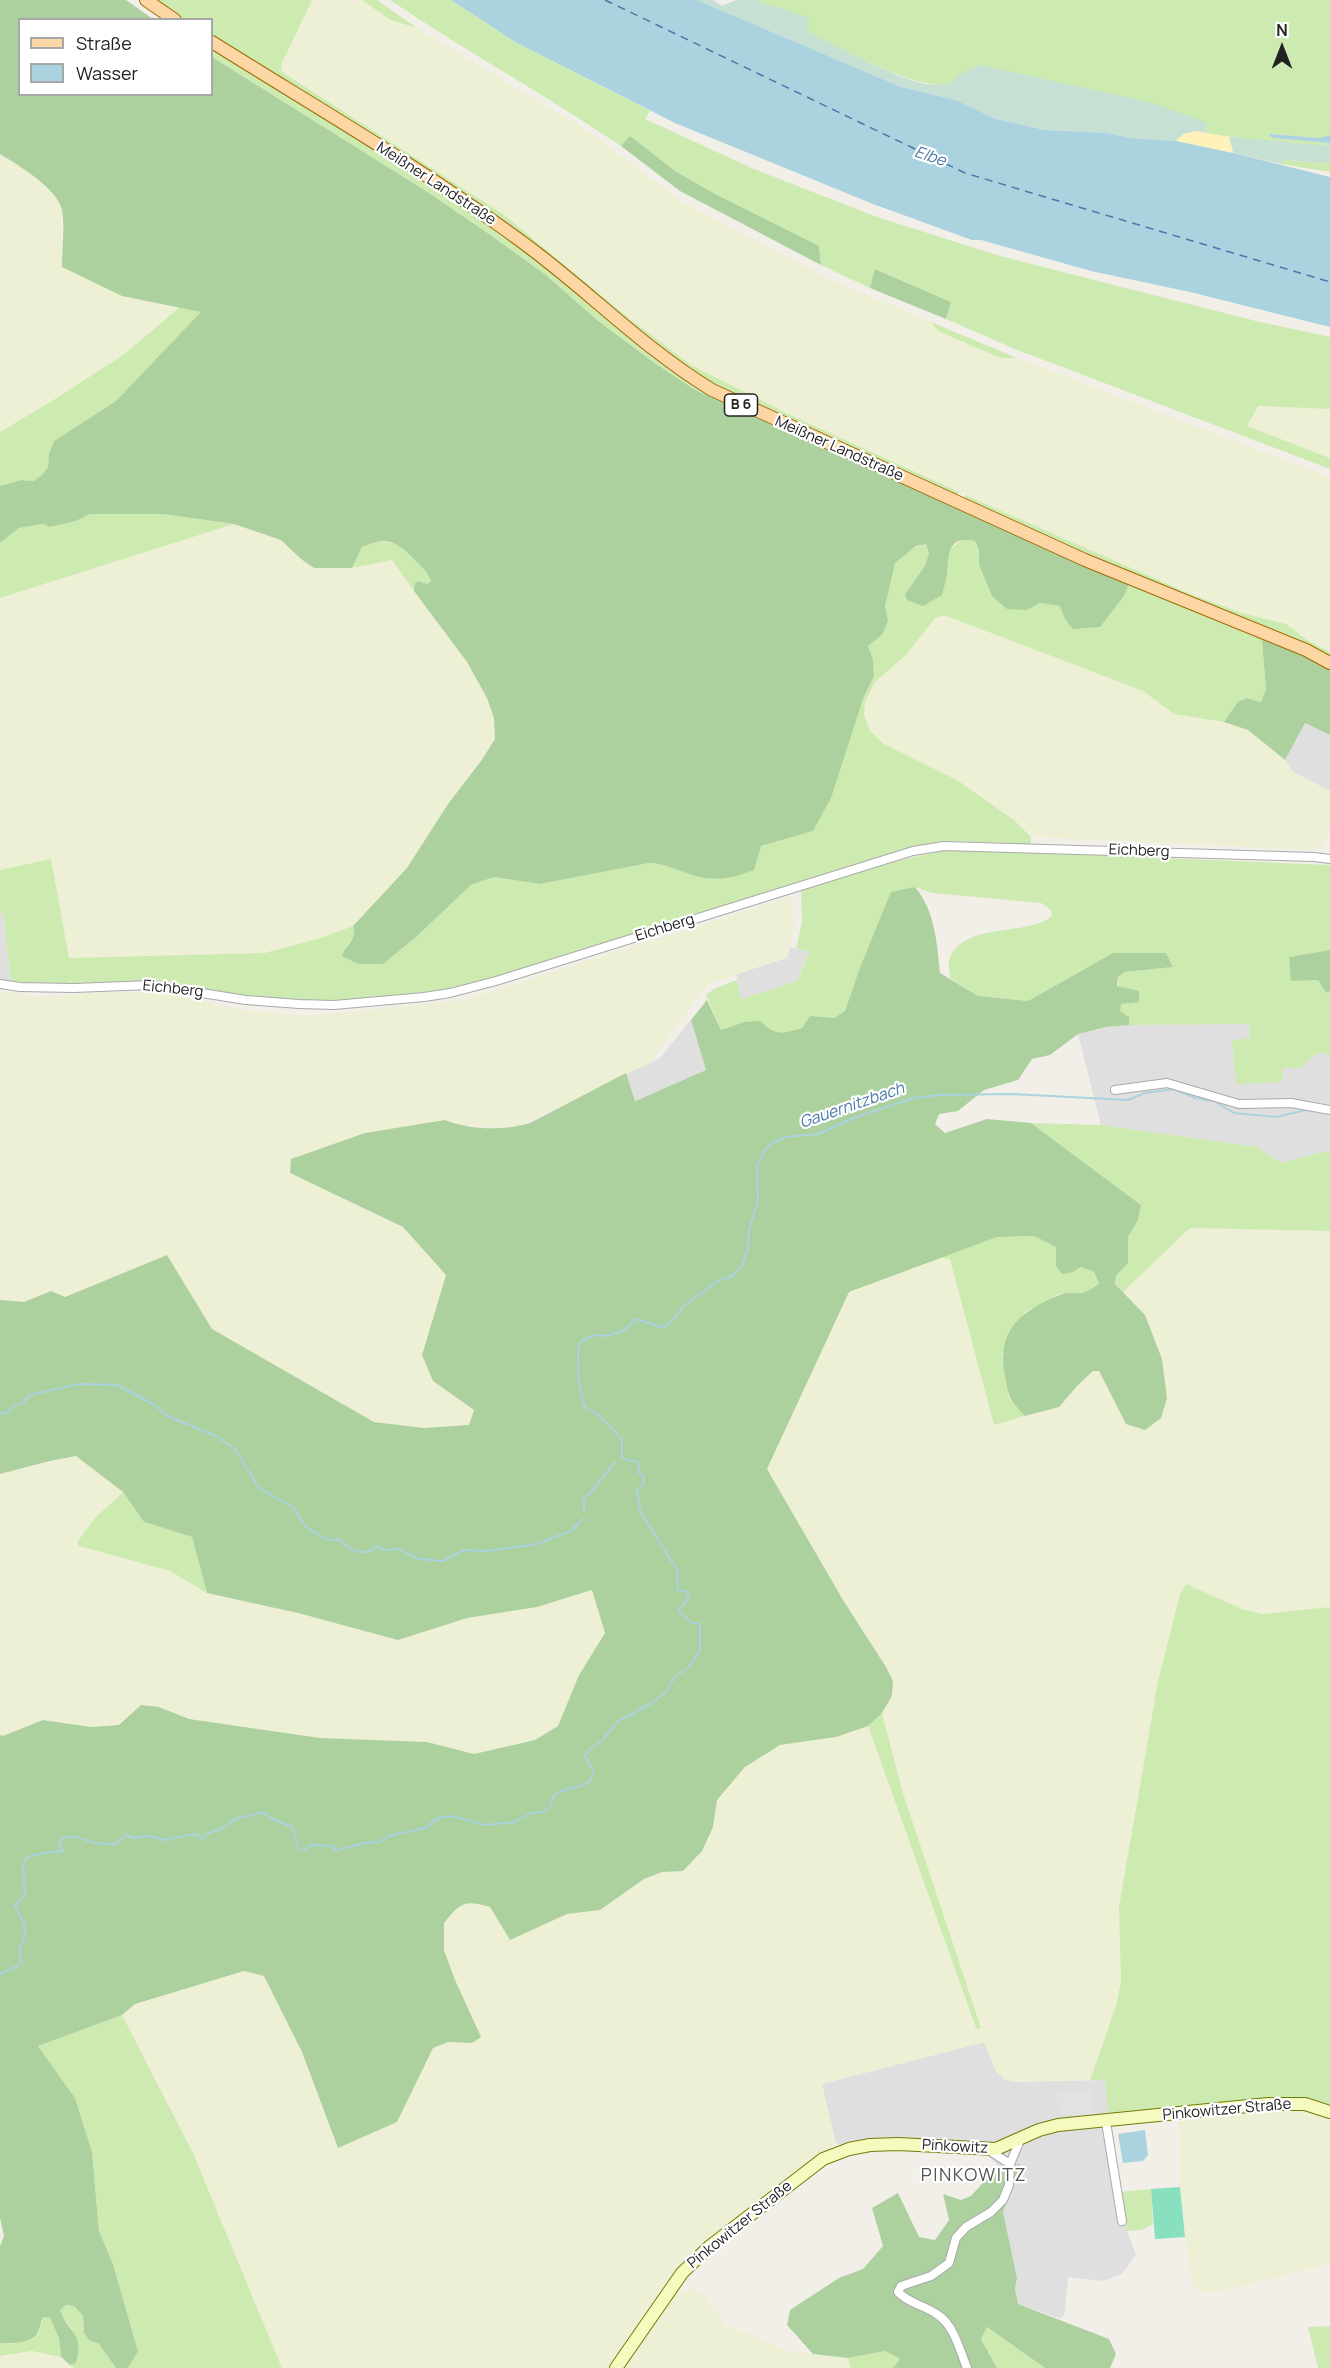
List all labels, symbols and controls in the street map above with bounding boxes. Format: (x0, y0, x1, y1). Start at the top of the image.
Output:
legend (18, 18, 213, 96)
north arrow (1252, 18, 1312, 78)
text: N (1276, 19, 1288, 41)
text: Straße (76, 31, 132, 55)
text: Wasser (76, 61, 138, 85)
street label: Meißner Landstraße (373, 139, 499, 229)
water label: Elbe (912, 143, 948, 171)
road number: B 6 (724, 394, 758, 416)
street label: Meißner Landstraße (772, 413, 906, 485)
street label: Eichberg (1108, 841, 1170, 861)
street label: Eichberg (633, 910, 697, 946)
street label: Eichberg (142, 977, 204, 1001)
water label: Gauernitzbach (797, 1079, 907, 1133)
street label: Pinkowitzer Straße (1162, 2095, 1292, 2125)
street label: Pinkowitz (921, 2136, 989, 2158)
district label: PINKOWITZ (921, 2165, 1027, 2187)
street label: Pinkowitzer Straße (684, 2177, 796, 2273)

